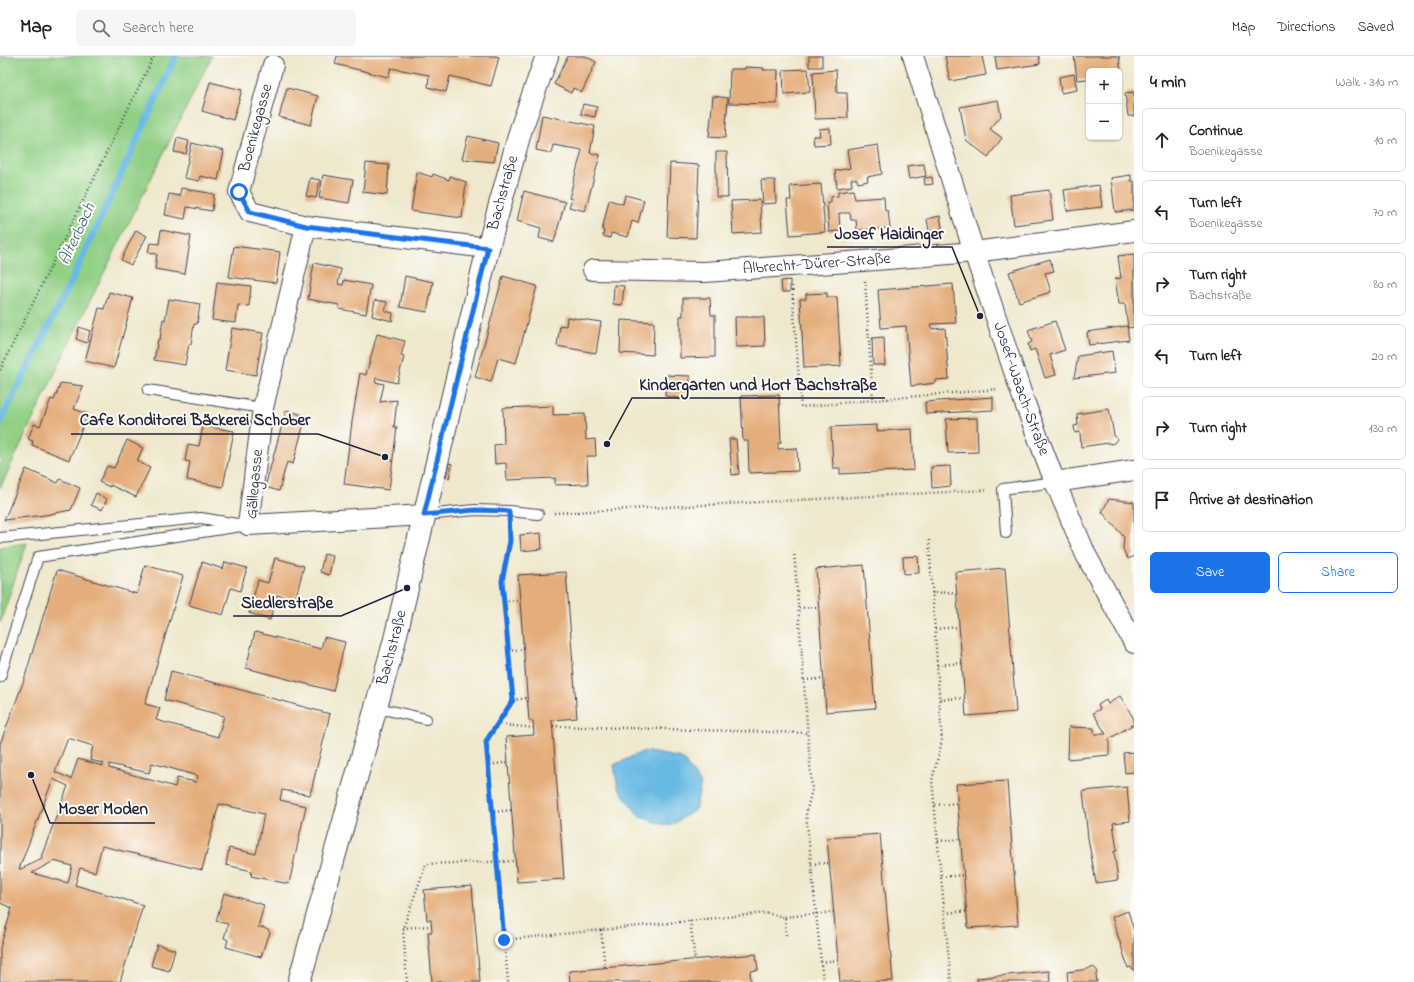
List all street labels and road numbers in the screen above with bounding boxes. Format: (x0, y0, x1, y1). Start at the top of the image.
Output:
street label: Boenikegasse (232, 80, 280, 176)
street label: Bachstraße (481, 152, 525, 234)
street label: Albrecht-Dürer-Straße (742, 247, 892, 281)
street label: Josef-Waach-Straße (986, 319, 1056, 460)
street label: Gällegasse (240, 447, 270, 520)
street label: Bachstraße (370, 607, 414, 689)

